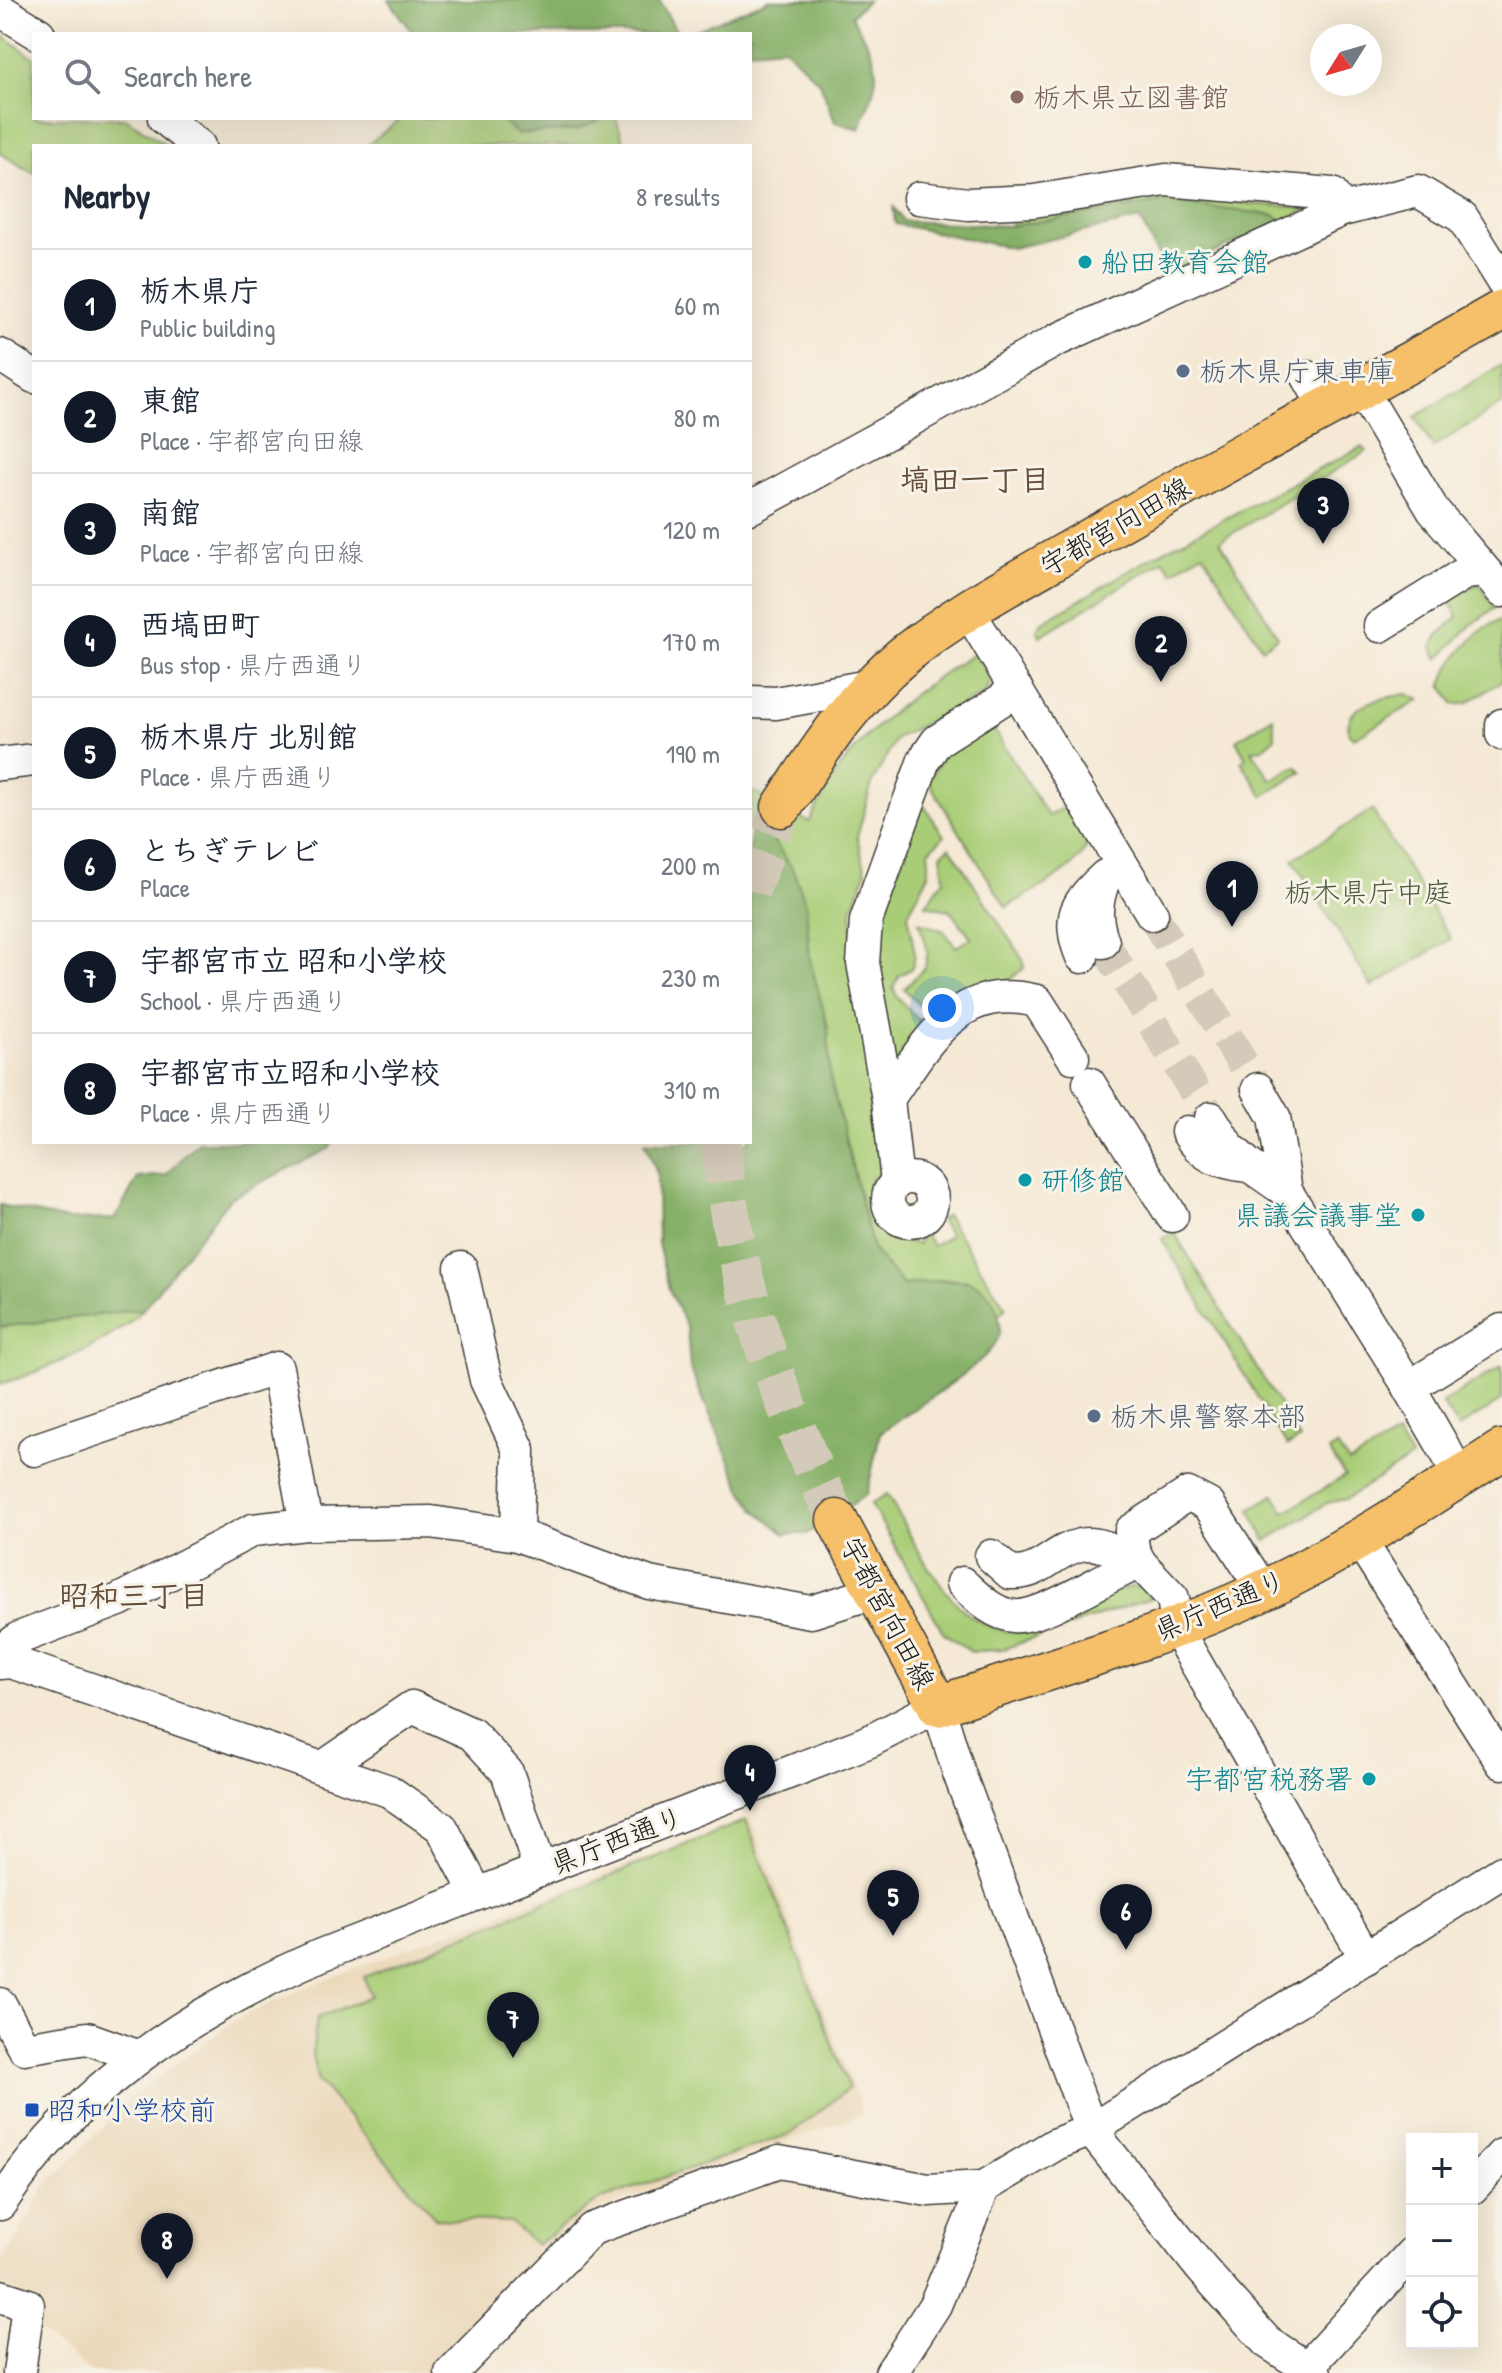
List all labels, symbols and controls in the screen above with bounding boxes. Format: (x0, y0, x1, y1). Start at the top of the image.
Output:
north arrow (1310, 24, 1382, 96)
search box (32, 32, 752, 120)
icon: search (60, 54, 104, 98)
text: Search here (124, 56, 252, 96)
place label: 栃木県立図書館 (1033, 78, 1229, 116)
marker: 栃木県立図書館 (1008, 88, 1026, 106)
text: Nearby (64, 173, 150, 219)
text: 8 results (636, 179, 720, 214)
place label: 船田教育会館 (1101, 243, 1269, 281)
marker: 船田教育会館 (1076, 253, 1094, 271)
text: 栃木県庁 (140, 270, 260, 310)
text: 1 (85, 288, 95, 323)
text: 60 m (674, 288, 720, 323)
text: Public building (140, 310, 276, 345)
place label: 栃木県庁東車庫 (1199, 352, 1395, 390)
marker: 栃木県庁東車庫 (1174, 362, 1192, 380)
text: 東館 (140, 380, 200, 420)
text: 2 (84, 400, 96, 435)
text: 80 m (673, 400, 720, 435)
text: Place · 宇都宮向田線 (140, 423, 363, 458)
district label: 塙田一丁目 (900, 459, 1050, 499)
street label: 宇都宮向田線 (1033, 468, 1197, 584)
pin: 3 (1297, 478, 1349, 544)
text: 南館 (140, 492, 200, 532)
text: 3 (84, 512, 96, 547)
text: 120 m (663, 512, 720, 547)
text: Place · 宇都宮向田線 (140, 535, 363, 570)
text: 西塙田町 (140, 604, 260, 644)
pin: 2 (1135, 616, 1187, 682)
text: 4 (85, 624, 95, 659)
text: 170 m (662, 624, 720, 659)
text: Bus stop · 県庁西通り (140, 647, 367, 682)
text: 栃木県庁 北別館 (140, 716, 357, 756)
text: 5 (85, 736, 96, 771)
text: 190 m (666, 736, 720, 771)
text: Place · 県庁西通り (140, 759, 337, 794)
text: とちぎテレビ (140, 830, 320, 870)
text: 6 (85, 848, 95, 883)
text: 200 m (661, 848, 720, 883)
pin: 1 (1206, 861, 1258, 927)
text: Place (140, 870, 190, 905)
park label: 栃木県庁中庭 (1284, 873, 1452, 911)
text: 宇都宮市立 昭和小学校 (140, 940, 447, 980)
text: 7 (84, 960, 96, 995)
text: 230 m (661, 960, 720, 995)
text: School · 県庁西通り (140, 983, 348, 1018)
your location (922, 988, 962, 1028)
text: 宇都宮市立昭和小学校 (140, 1052, 440, 1092)
text: 8 (84, 1072, 96, 1107)
text: 310 m (664, 1072, 720, 1107)
text: Place · 県庁西通り (140, 1095, 337, 1130)
place label: 研修館 (1041, 1161, 1125, 1199)
marker: 研修館 (1016, 1171, 1034, 1189)
place label: 県議会議事堂 (1234, 1196, 1402, 1234)
marker: 県議会議事堂 (1409, 1206, 1427, 1224)
place label: 栃木県警察本部 (1110, 1397, 1306, 1435)
marker: 栃木県警察本部 (1085, 1407, 1103, 1425)
street label: 宇都宮向田線 (832, 1530, 944, 1696)
street label: 県庁西通り (1148, 1560, 1292, 1650)
district label: 昭和三丁目 (59, 1575, 209, 1615)
pin: 4 (724, 1745, 776, 1811)
place label: 宇都宮税務署 (1185, 1760, 1353, 1798)
marker: 宇都宮税務署 (1360, 1770, 1378, 1788)
street label: 県庁西通り (545, 1797, 689, 1883)
pin: 5 (867, 1870, 919, 1936)
pin: 6 (1100, 1884, 1152, 1950)
pin: 7 (487, 1992, 539, 2058)
place label: 昭和小学校前 (48, 2091, 216, 2129)
marker: 昭和小学校前 (23, 2101, 41, 2119)
map controls (1406, 2133, 1478, 2349)
button: + (1406, 2133, 1478, 2205)
button: − (1406, 2205, 1478, 2277)
pin: 8 (141, 2213, 193, 2279)
button: locate (1406, 2277, 1478, 2349)

